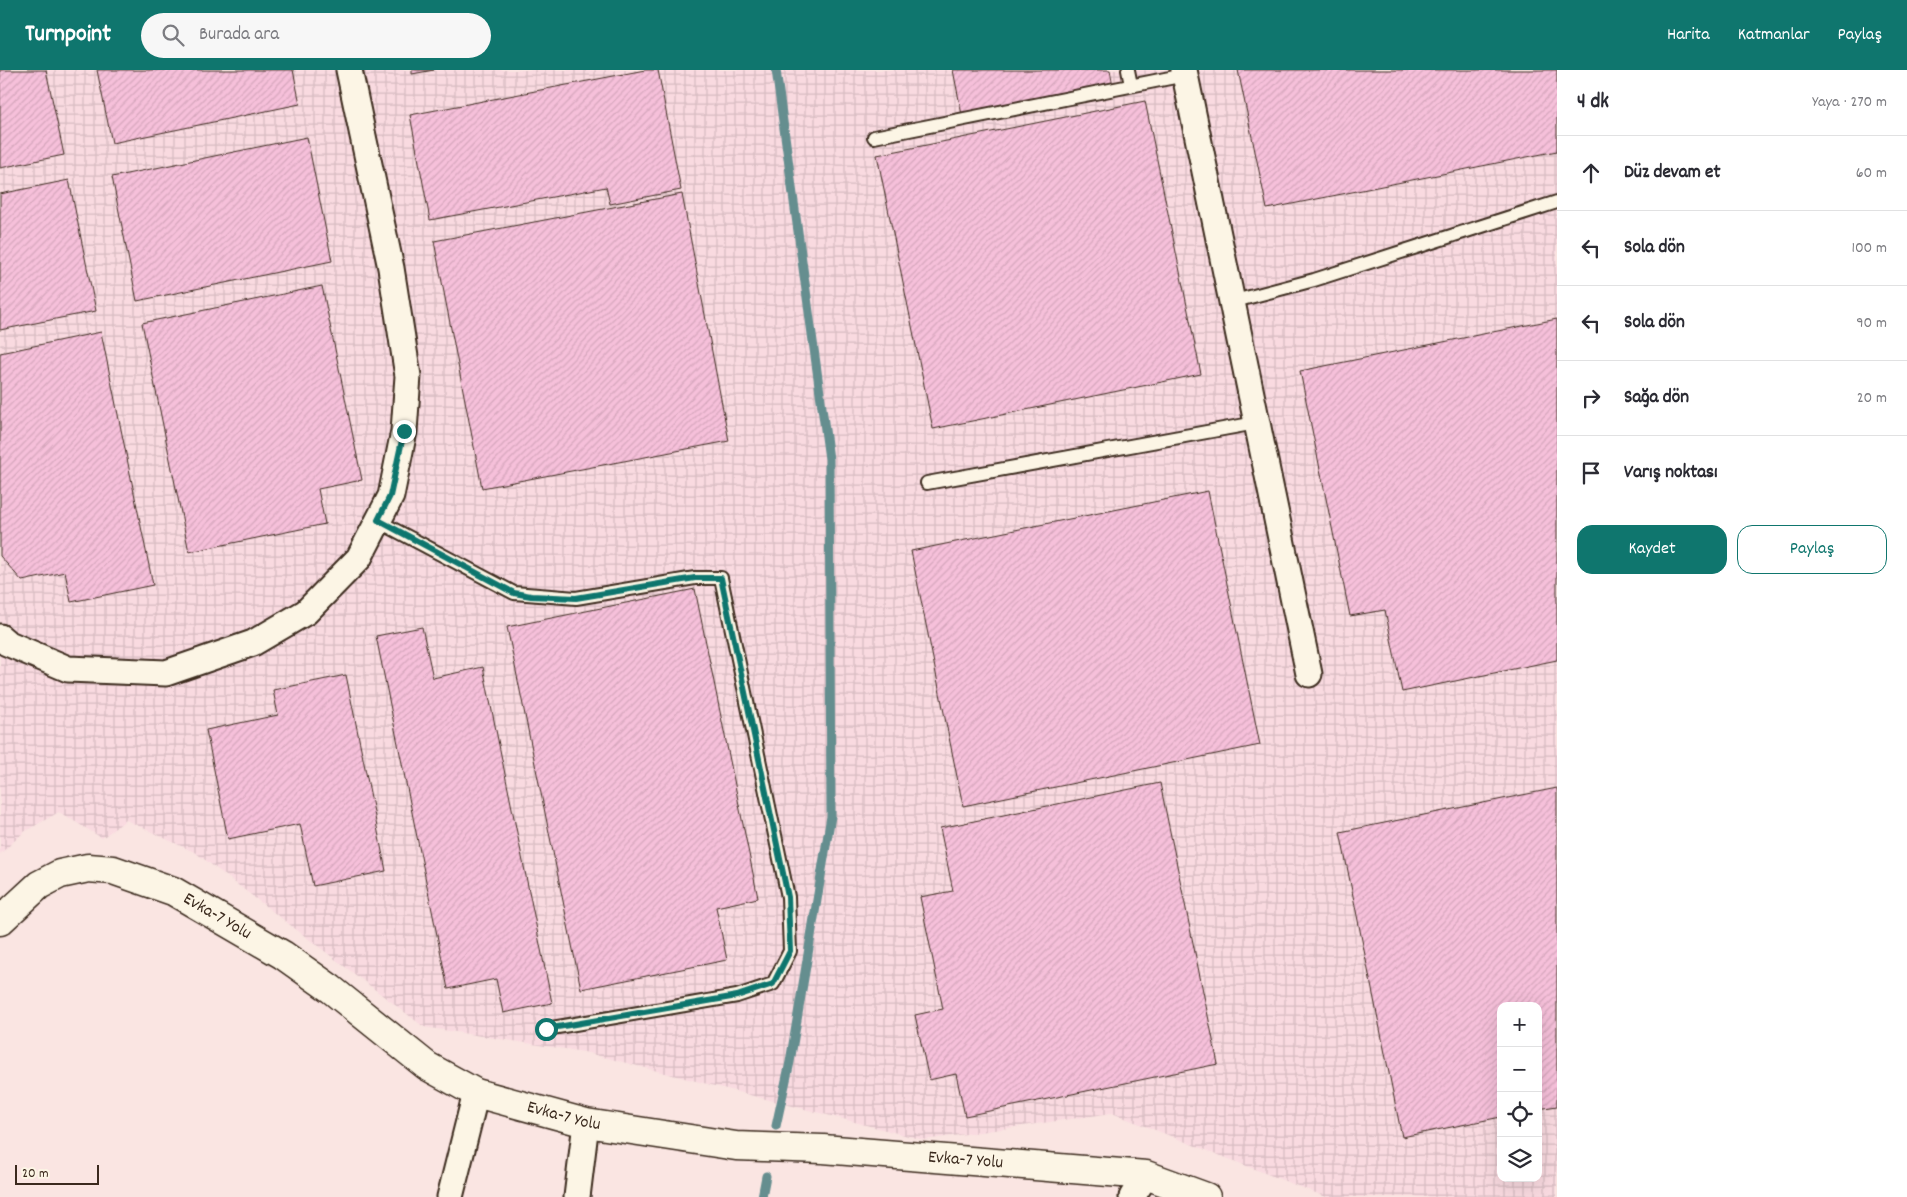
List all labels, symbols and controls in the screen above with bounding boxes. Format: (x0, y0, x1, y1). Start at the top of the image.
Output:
search box (141, 13, 491, 58)
text: Turnpoint (25, 18, 111, 52)
icon: search (159, 21, 187, 49)
text: Burada ara (199, 22, 279, 49)
text: Harita (1667, 23, 1710, 48)
text: Katmanlar (1738, 23, 1810, 48)
text: Paylaş (1838, 23, 1882, 48)
text: 4 dk (1577, 88, 1609, 118)
text: Yaya · 270 m (1812, 91, 1887, 114)
icon: ahead (1577, 159, 1605, 187)
text: Düz devam et (1624, 160, 1720, 187)
text: 60 m (1856, 162, 1887, 185)
icon: left (1577, 234, 1605, 262)
text: Sola dön (1624, 235, 1685, 262)
text: 100 m (1851, 237, 1887, 260)
icon: left (1577, 309, 1605, 337)
text: Sola dön (1624, 310, 1685, 337)
text: 90 m (1856, 312, 1887, 335)
icon: right (1577, 384, 1605, 412)
text: Sağa dön (1624, 385, 1689, 412)
text: 20 m (1857, 387, 1887, 410)
route end (393, 420, 416, 443)
icon: arrive (1577, 459, 1605, 487)
text: Varış noktası (1624, 460, 1718, 487)
button: Kaydet (1577, 525, 1727, 574)
button: Paylaş (1737, 525, 1887, 574)
street label: Evka-7 Yolu (178, 887, 256, 946)
map controls (1497, 1002, 1542, 1182)
button: + (1497, 1002, 1542, 1047)
route start (535, 1018, 558, 1041)
button: − (1497, 1047, 1542, 1092)
button: locate (1497, 1092, 1542, 1137)
street label: Evka-7 Yolu (524, 1095, 602, 1138)
button: layers (1497, 1137, 1542, 1182)
street label: Evka-7 Yolu (927, 1145, 1004, 1176)
scale bar (15, 1162, 99, 1185)
text: 20 m (22, 1164, 49, 1184)

